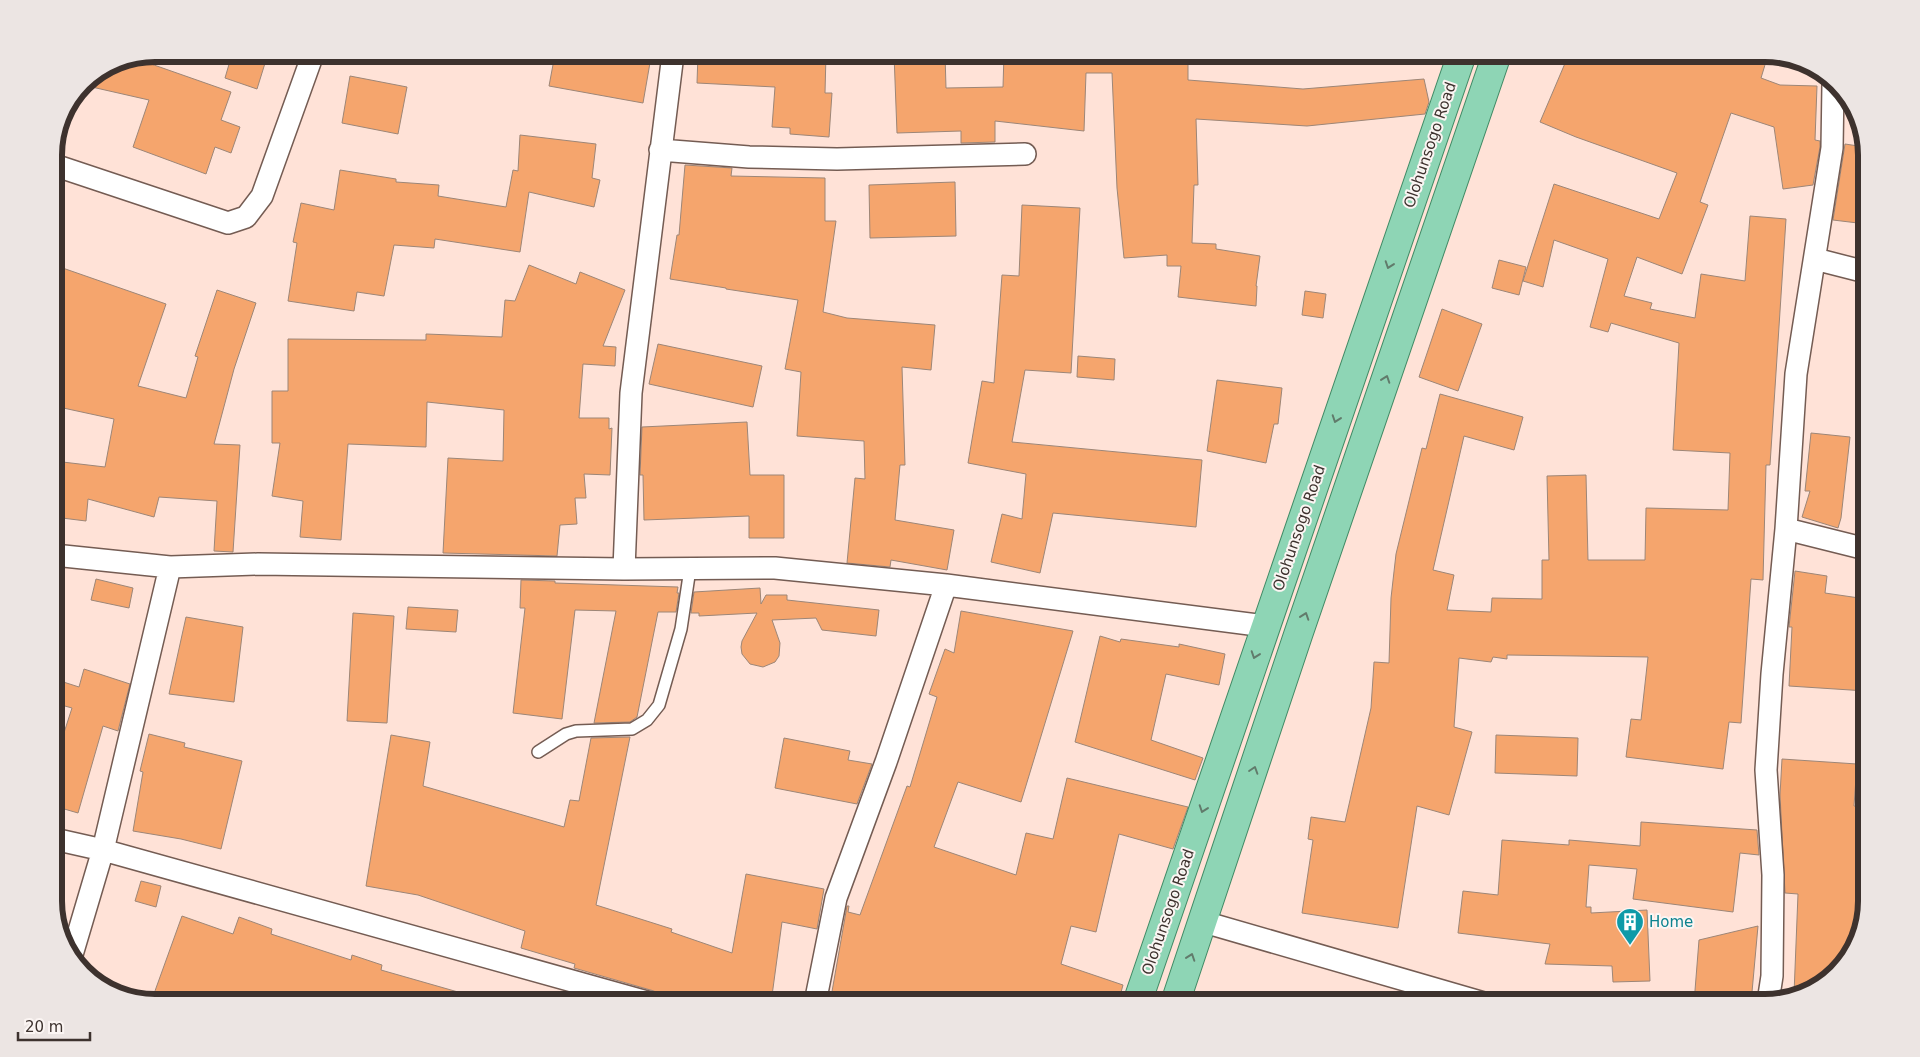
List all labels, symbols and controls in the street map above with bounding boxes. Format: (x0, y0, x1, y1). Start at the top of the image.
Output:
street label: Olohunsogo Road (1400, 80, 1460, 210)
one-way arrow (1385, 261, 1395, 269)
one-way arrow (1380, 375, 1390, 384)
one-way arrow (1332, 414, 1342, 423)
street label: Olohunsogo Road (1269, 463, 1329, 593)
one-way arrow (1299, 612, 1309, 620)
one-way arrow (1251, 651, 1261, 659)
one-way arrow (1248, 766, 1258, 775)
one-way arrow (1199, 805, 1209, 813)
street label: Olohunsogo Road (1138, 847, 1198, 977)
building icon: Home (1615, 907, 1645, 946)
place label: Home (1649, 913, 1693, 931)
one-way arrow (1185, 953, 1195, 962)
scale bar (18, 1010, 90, 1042)
text: 20 m (25, 1018, 63, 1036)

